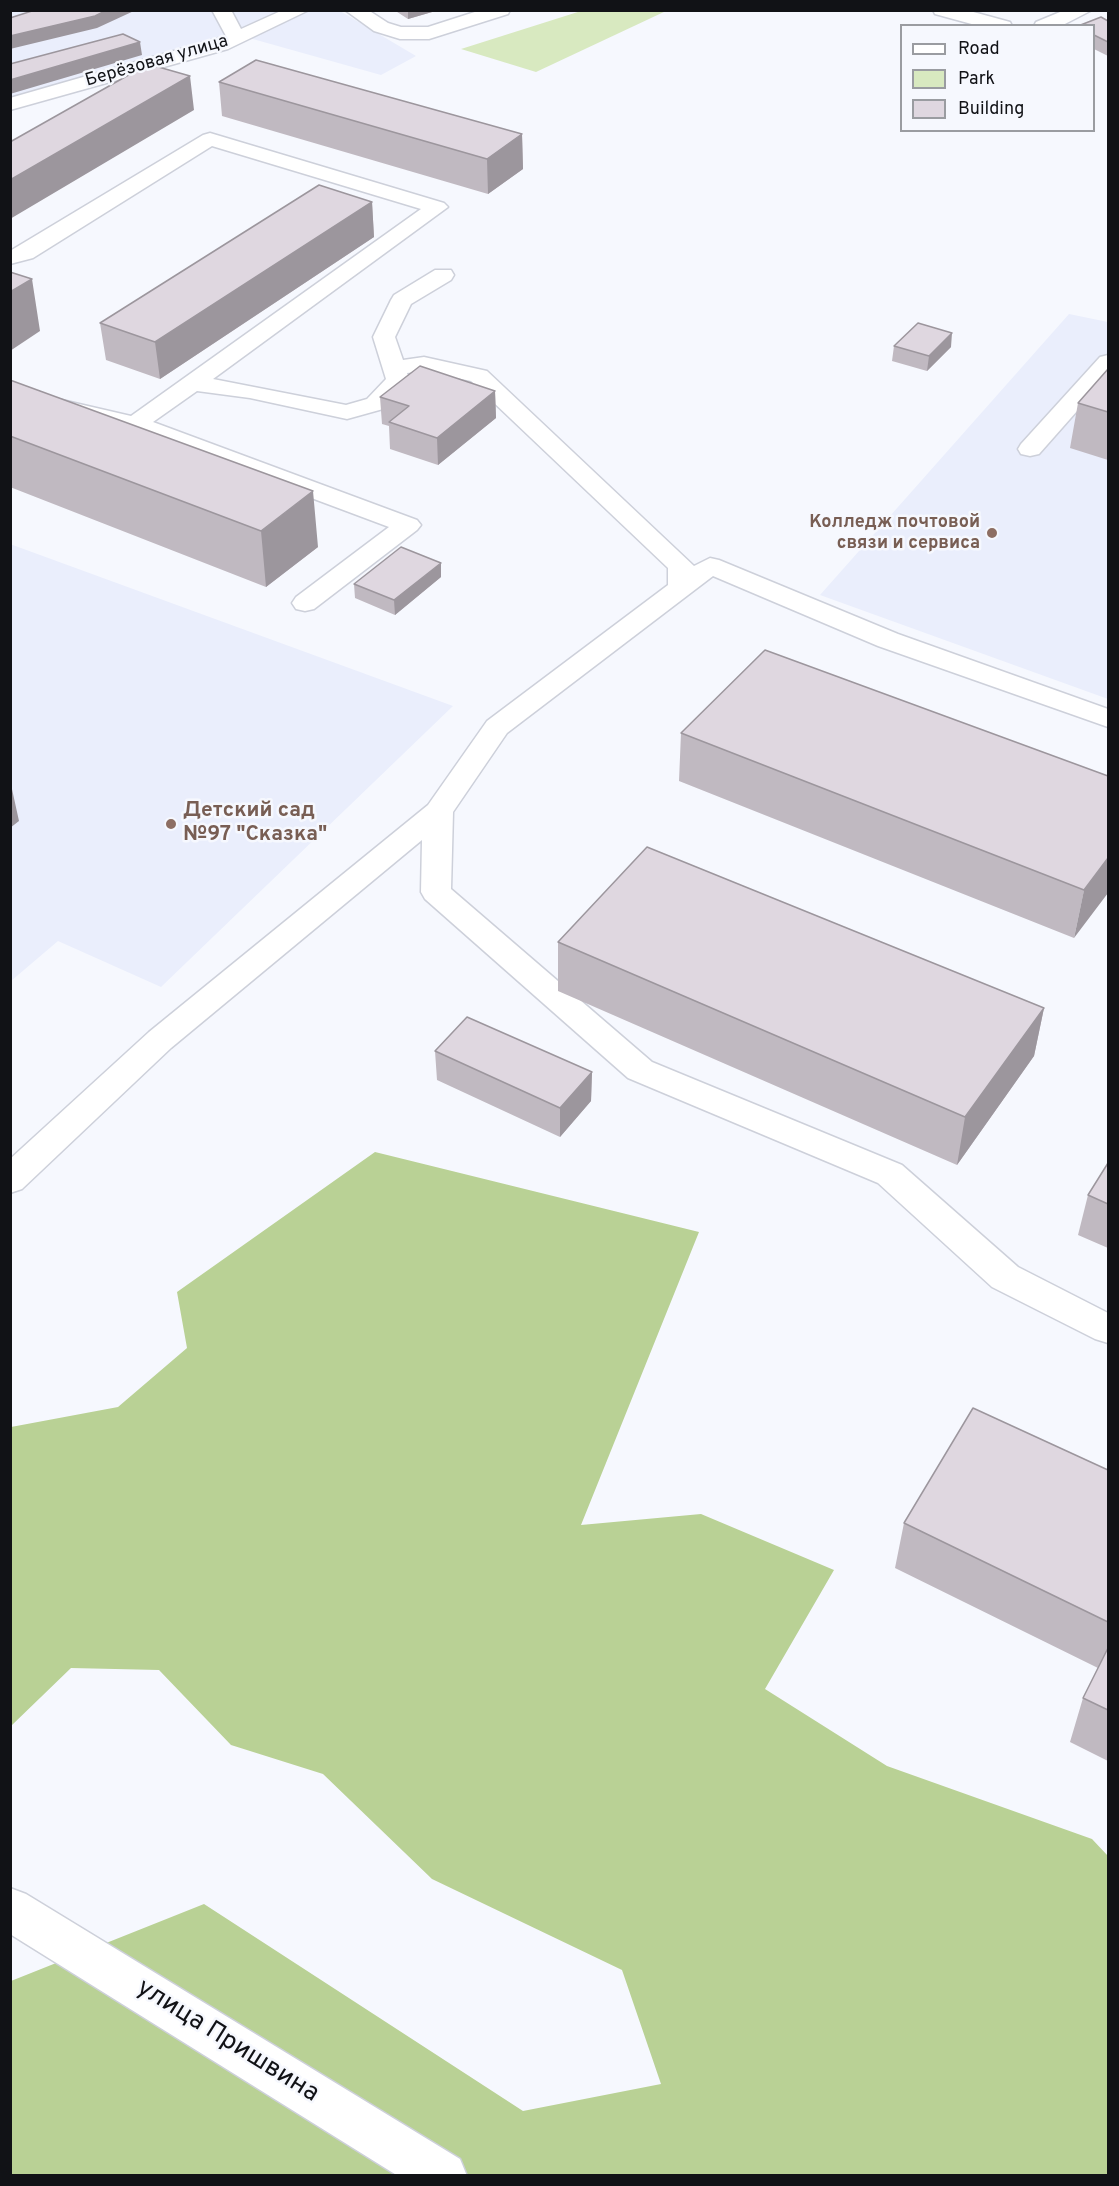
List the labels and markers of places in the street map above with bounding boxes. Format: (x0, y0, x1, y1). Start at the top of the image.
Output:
place label: Колледж почтовой связи и сервиса (809, 512, 980, 554)
marker: Колледж почтовой связи и сервиса (985, 526, 999, 540)
place label: Детский сад №97 "Сказка" (183, 799, 327, 849)
marker: Детский сад №97 "Сказка" (164, 817, 178, 831)

